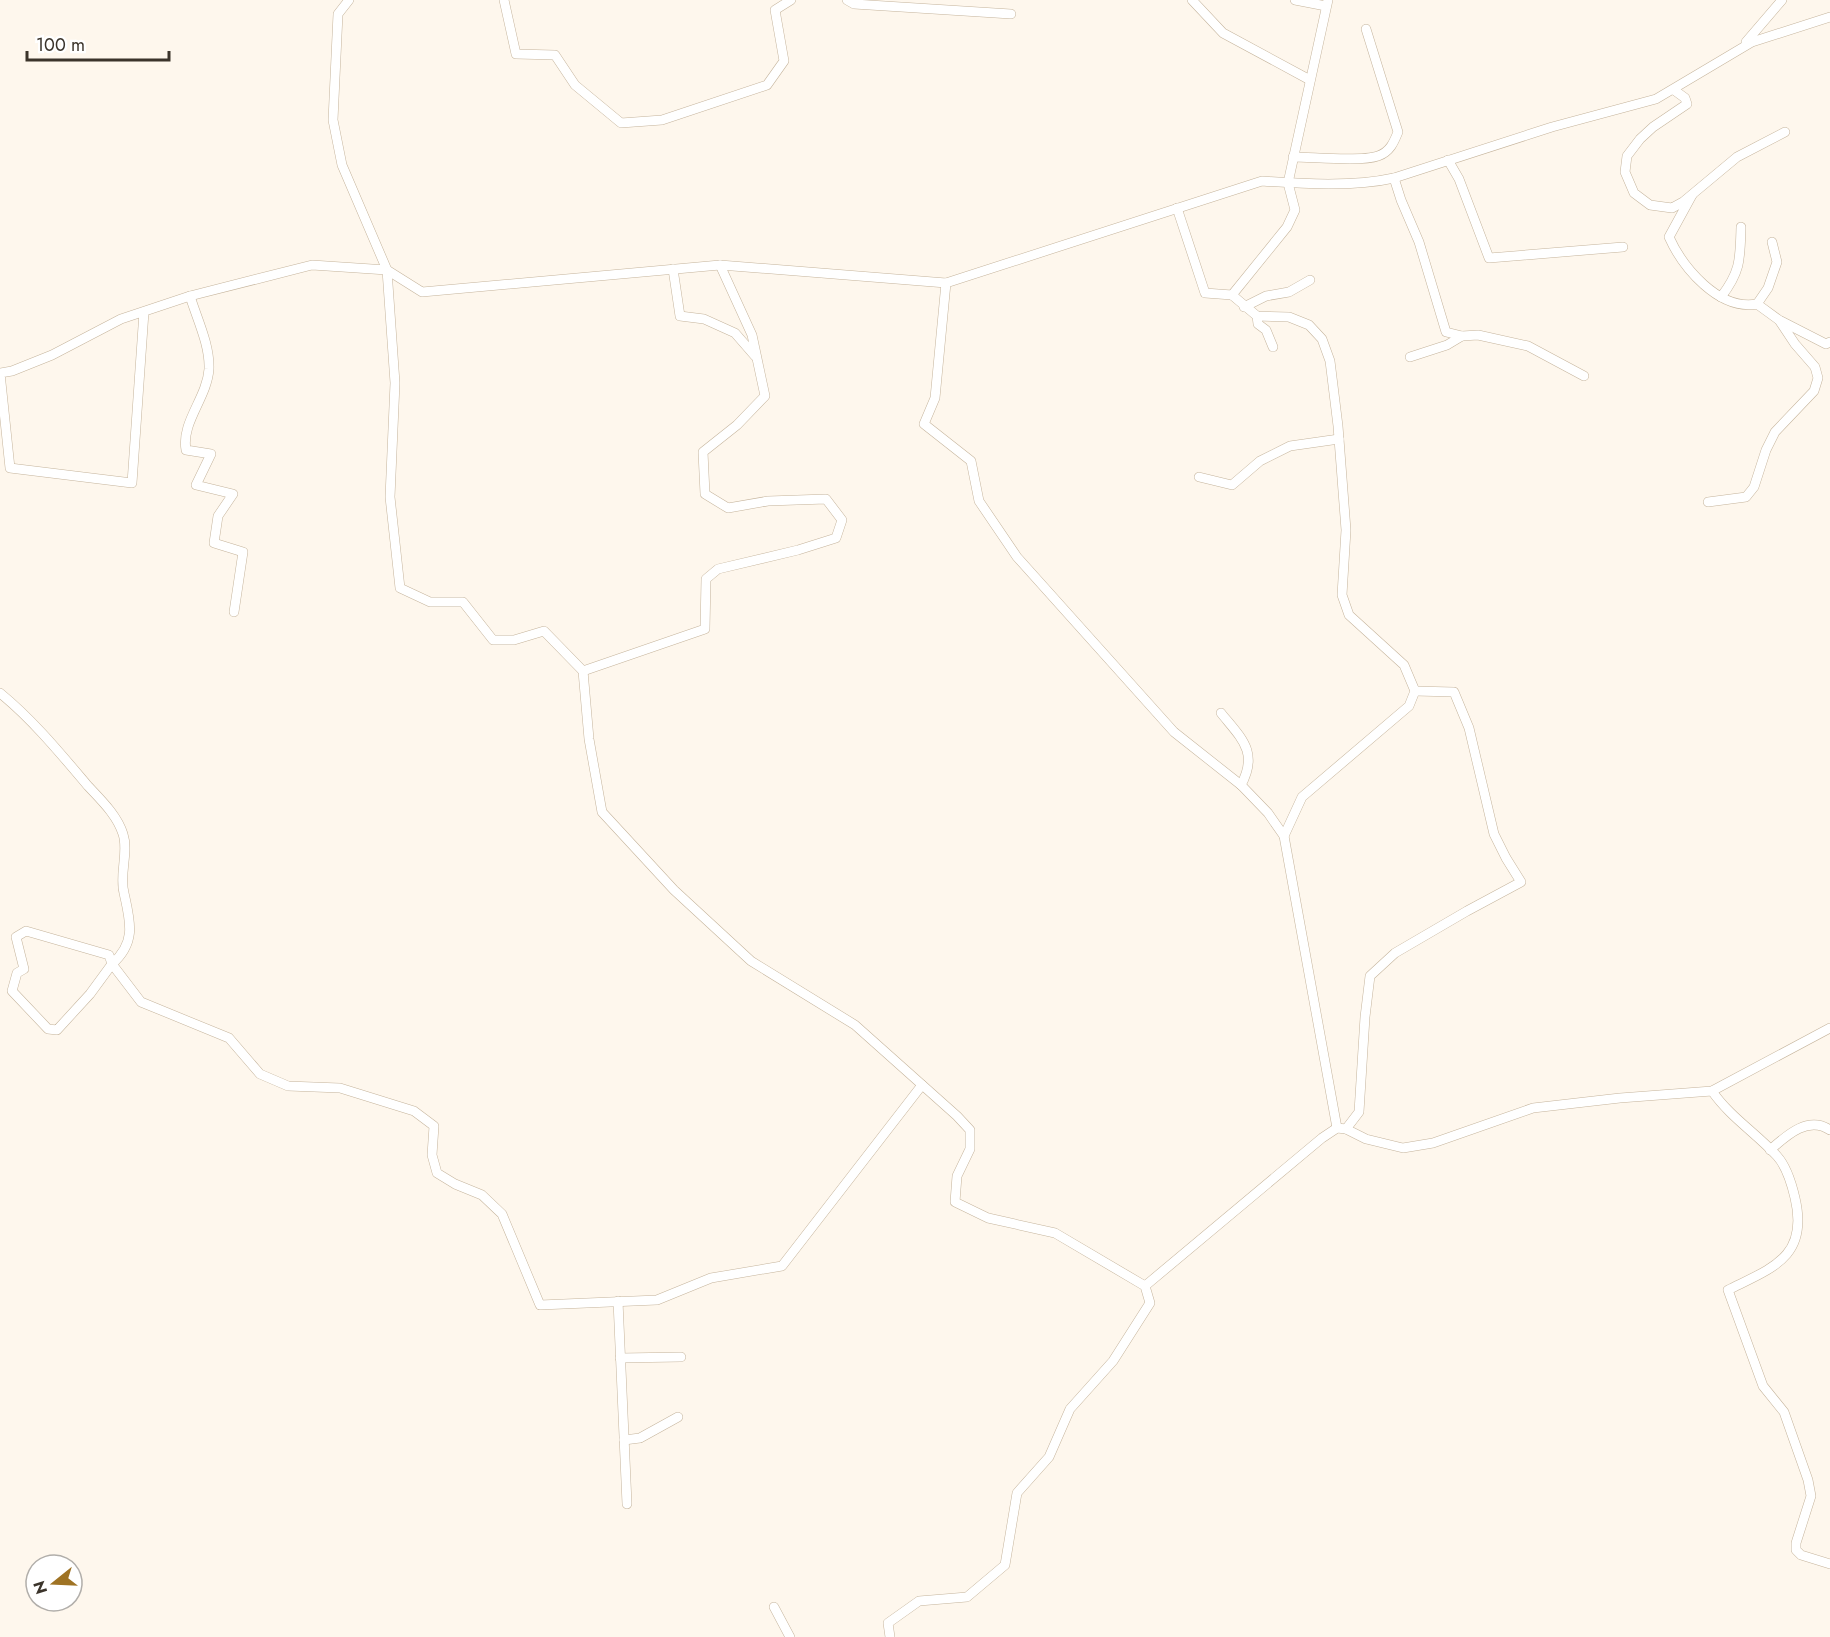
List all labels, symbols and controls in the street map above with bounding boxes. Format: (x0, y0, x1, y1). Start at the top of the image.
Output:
scale bar (27, 24, 170, 62)
text: 100 m (36, 32, 85, 58)
north arrow (24, 1553, 84, 1613)
text: N (27, 1578, 53, 1597)

